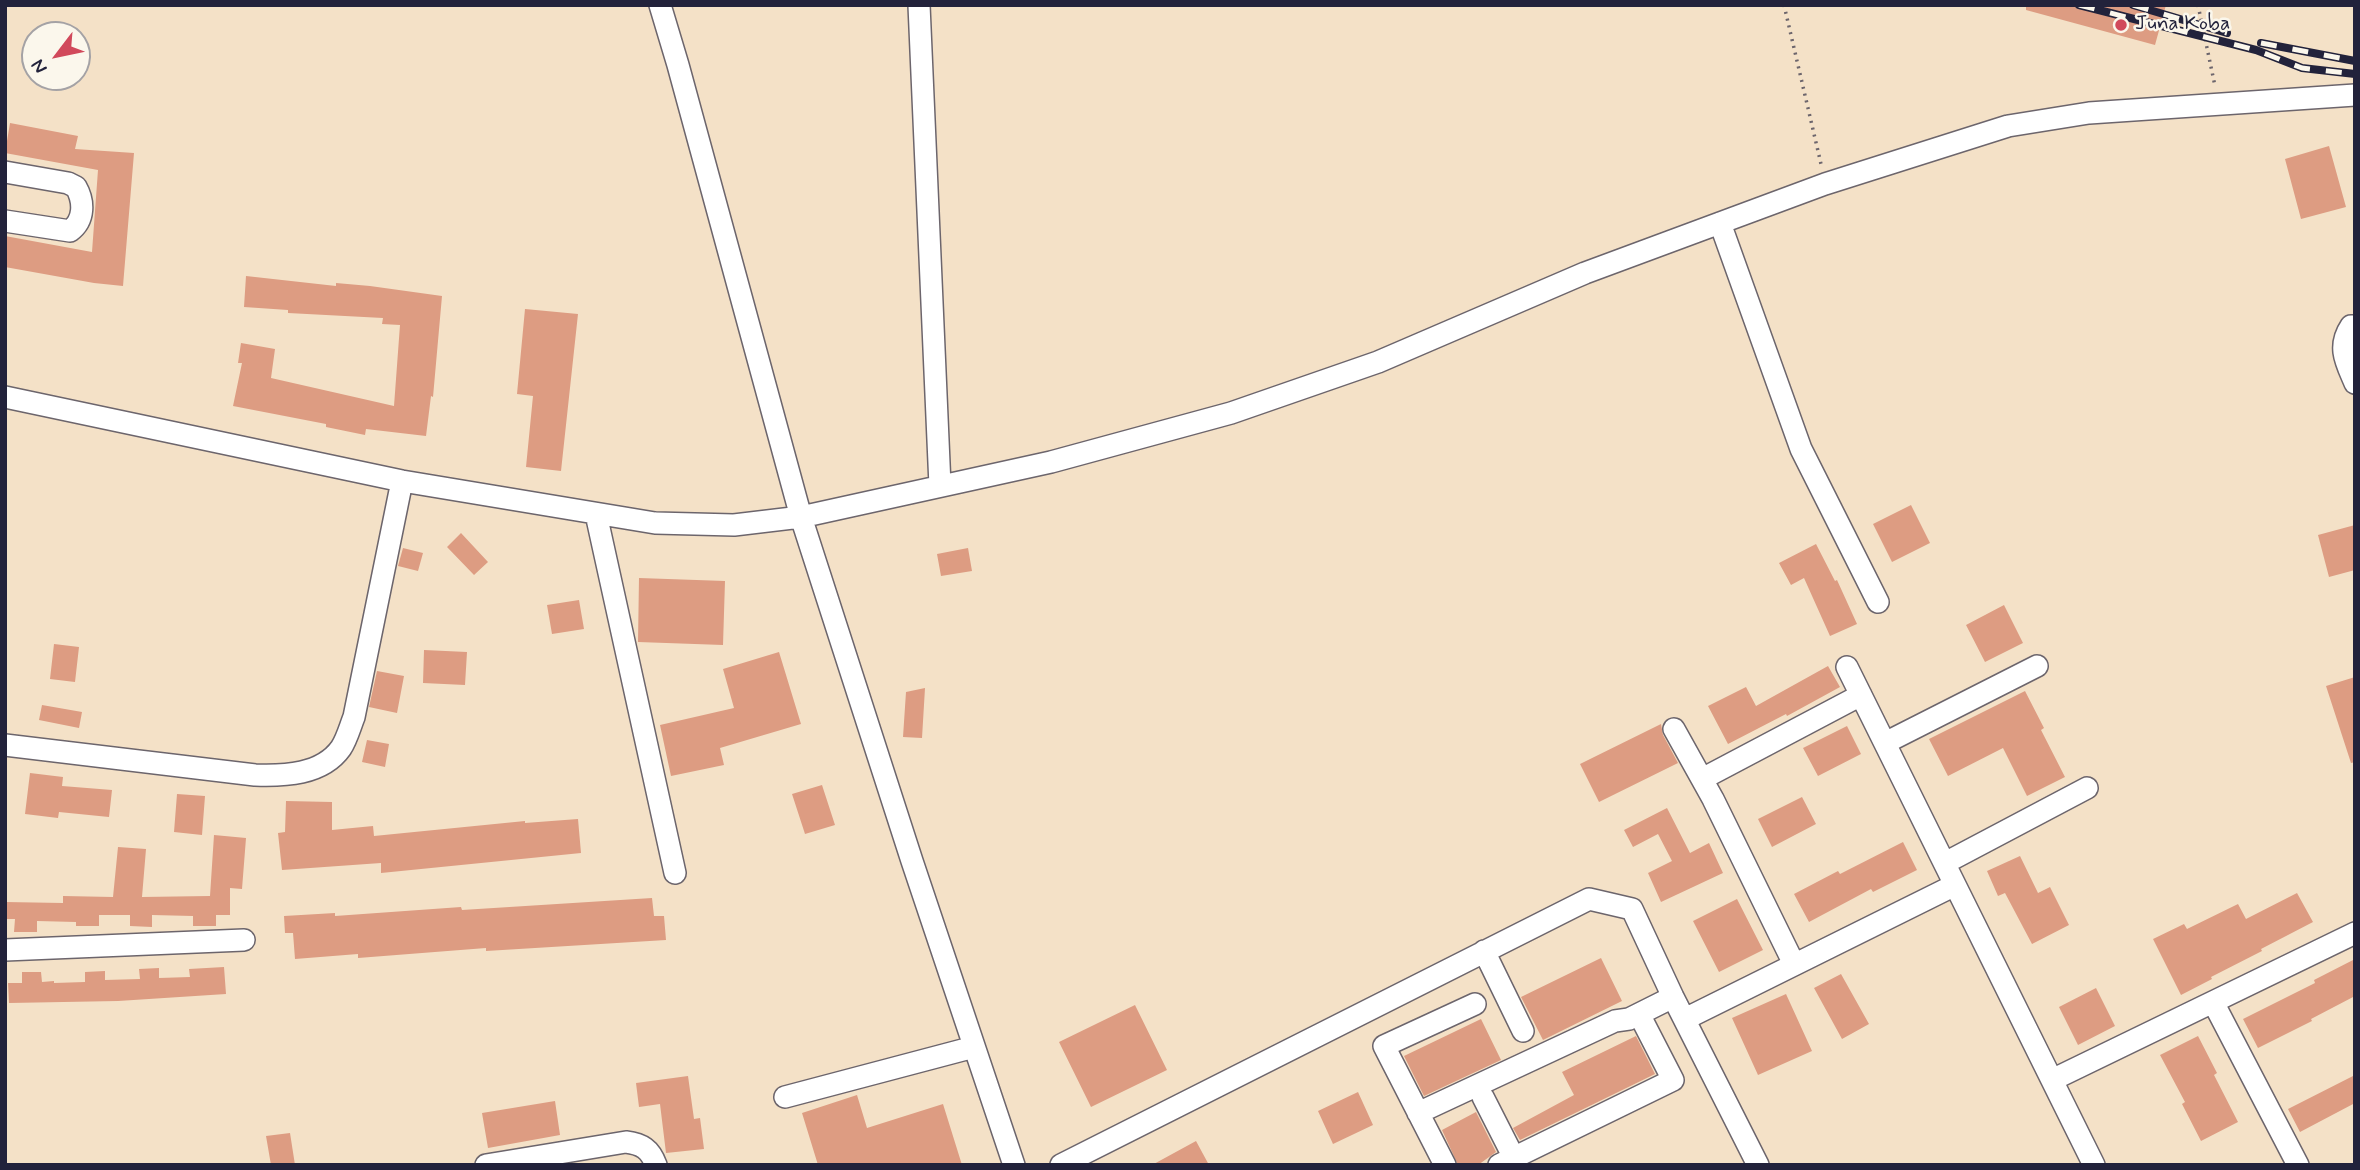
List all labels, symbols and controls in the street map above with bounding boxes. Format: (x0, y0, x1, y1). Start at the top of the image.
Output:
place label: Juna Koba (2135, 12, 2230, 38)
marker: Juna Koba (2113, 17, 2129, 33)
north arrow (21, 21, 91, 91)
text: N (26, 54, 53, 78)

